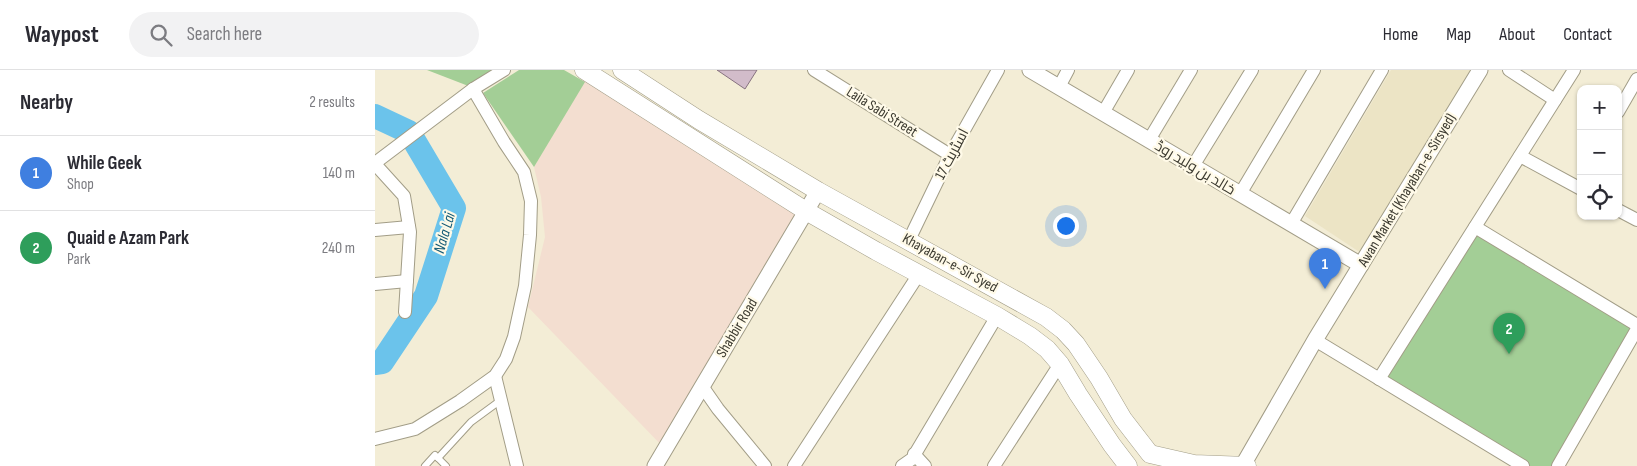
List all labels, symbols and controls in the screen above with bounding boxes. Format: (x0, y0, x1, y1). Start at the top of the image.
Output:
search box (129, 12, 479, 57)
text: Waypost (25, 20, 99, 49)
icon: search (147, 21, 175, 49)
text: Search here (187, 23, 262, 46)
text: Home (1383, 24, 1418, 45)
text: Map (1446, 24, 1471, 45)
text: About (1499, 24, 1535, 45)
text: Contact (1563, 24, 1612, 45)
street label: Laila Sabi Street (843, 83, 921, 142)
map controls (1577, 85, 1622, 220)
button: + (1577, 85, 1622, 130)
text: Nearby (20, 90, 73, 115)
text: 2 results (309, 93, 355, 112)
street label: Awan Market (Khayaban-e-Sirsyed) (1353, 110, 1460, 271)
street label: اسٹریٹ 17 (931, 125, 973, 183)
button: − (1577, 130, 1622, 175)
street label: خالد بن ولید روڈ (1151, 137, 1239, 199)
text: While Geek (67, 152, 142, 175)
text: 1 (33, 164, 39, 183)
text: 140 m (323, 164, 355, 183)
text: Shop (67, 175, 94, 194)
button: locate (1577, 175, 1622, 220)
water label: Nala Lai (430, 209, 460, 256)
your location (1053, 213, 1079, 239)
text: Quaid e Azam Park (67, 227, 189, 250)
street label: Khayaban-e-Sir Syed (899, 229, 1001, 297)
text: 2 (32, 239, 40, 258)
text: 240 m (322, 239, 355, 258)
pin: 1 (1309, 248, 1341, 289)
text: Park (67, 250, 90, 269)
street label: Shabbir Road (712, 295, 762, 361)
pin: 2 (1493, 313, 1525, 354)

